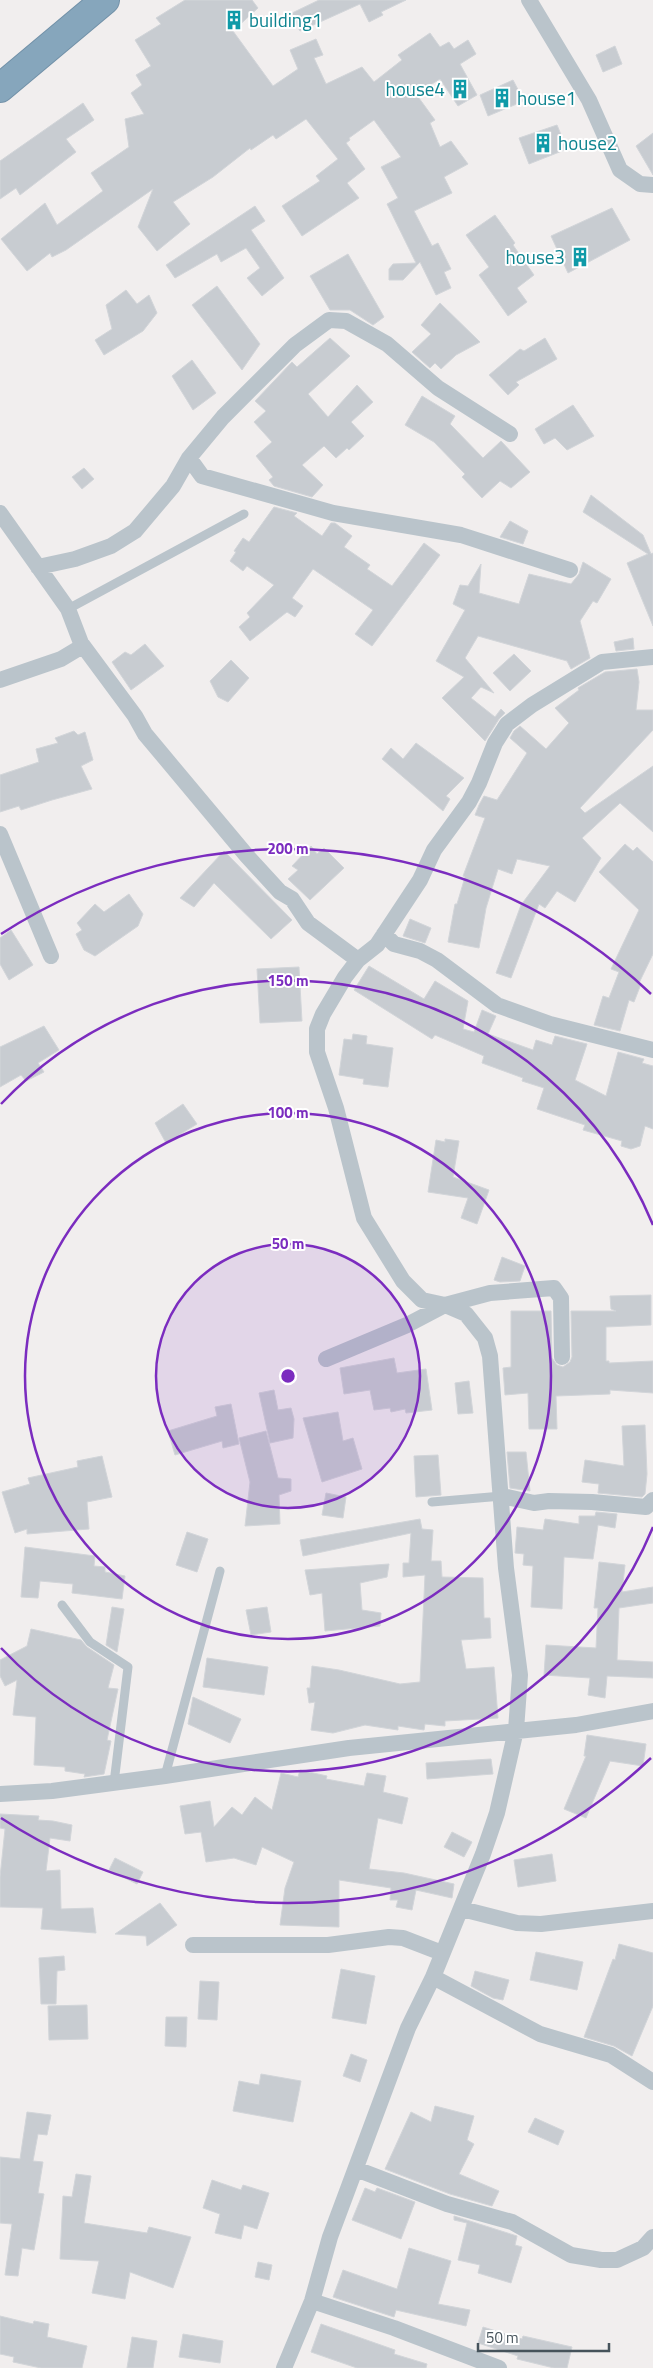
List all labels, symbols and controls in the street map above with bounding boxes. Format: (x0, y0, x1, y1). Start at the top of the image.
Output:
place label: building1 (249, 5, 322, 34)
building icon: building1 (223, 9, 245, 31)
place label: house4 (386, 74, 445, 103)
building icon: house4 (449, 78, 471, 100)
place label: house1 (517, 83, 576, 112)
building icon: house1 (491, 87, 513, 109)
place label: house2 (558, 128, 617, 157)
building icon: house2 (532, 132, 554, 154)
place label: house3 (506, 242, 565, 271)
building icon: house3 (569, 246, 591, 268)
text: 200 m (267, 837, 309, 860)
text: 150 m (267, 969, 309, 992)
text: 100 m (267, 1101, 309, 1124)
text: 50 m (272, 1232, 304, 1255)
centre of rings (279, 1367, 297, 1385)
scale bar (478, 2320, 609, 2352)
text: 50 m (486, 2326, 519, 2349)

